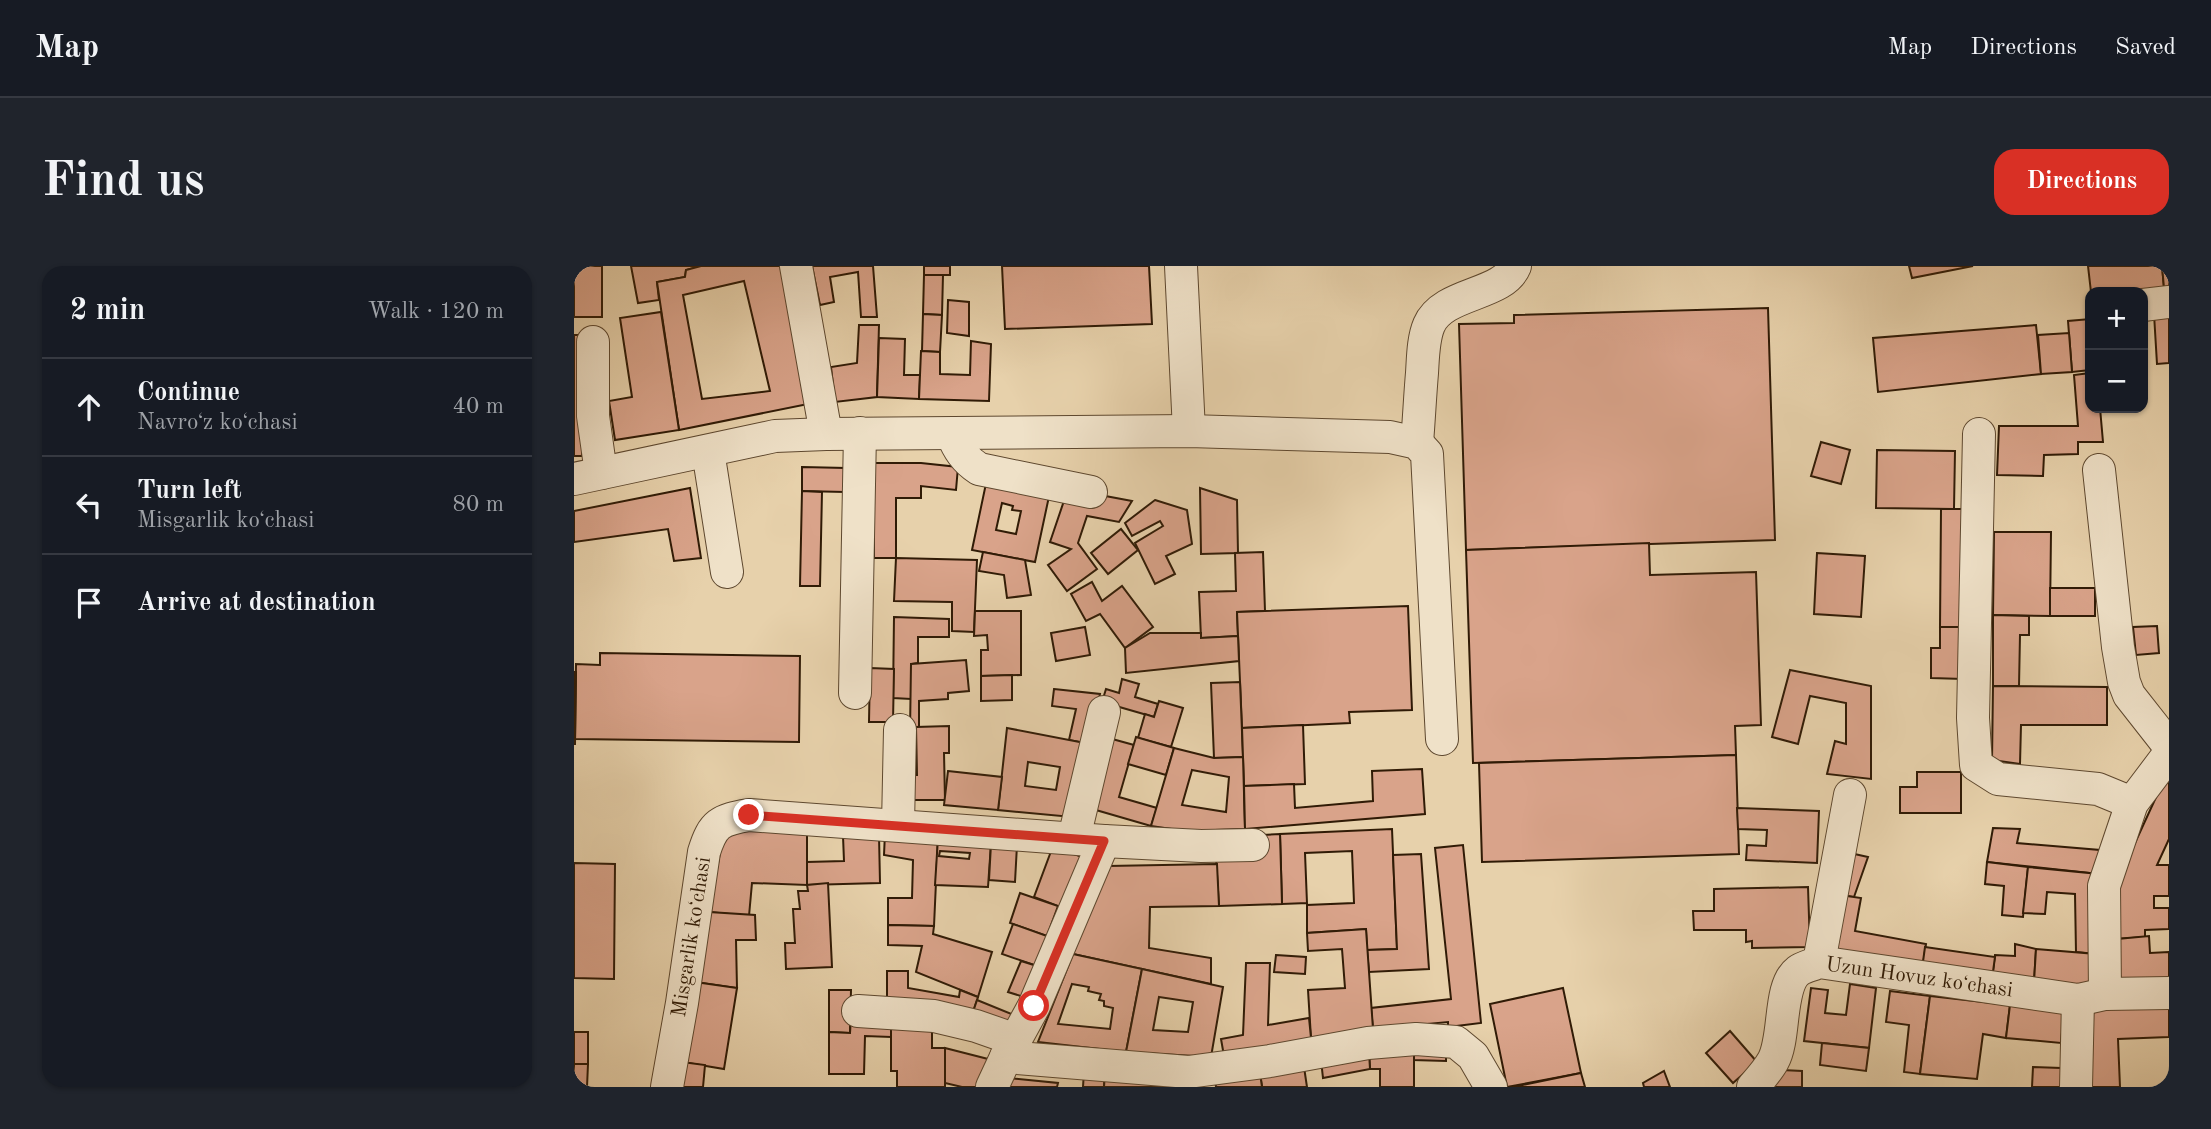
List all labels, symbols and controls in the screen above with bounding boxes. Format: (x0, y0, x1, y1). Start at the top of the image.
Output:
text: Map (35, 32, 99, 65)
text: Map (1888, 36, 1932, 60)
text: Directions (1970, 36, 2077, 60)
text: Saved (2115, 36, 2176, 60)
button: Directions (1994, 149, 2169, 215)
text: Find us (42, 158, 205, 207)
map controls (2085, 287, 2148, 413)
button: + (2085, 287, 2148, 350)
text: 2 min (70, 296, 145, 326)
text: Walk · 120 m (368, 300, 504, 323)
button: − (2085, 350, 2148, 413)
text: Continue (137, 380, 240, 406)
icon: ahead (70, 388, 108, 426)
text: 40 m (453, 395, 504, 418)
text: Navroʻz koʻchasi (137, 411, 298, 434)
text: Turn left (137, 478, 242, 504)
icon: left (70, 486, 108, 524)
text: 80 m (453, 493, 504, 516)
text: Misgarlik koʻchasi (137, 509, 315, 532)
icon: arrive (70, 584, 108, 622)
text: Arrive at destination (137, 590, 376, 616)
route end (733, 799, 764, 830)
street label: Misgarlik koʻchasi (669, 855, 715, 1019)
street label: Uzun Hovuz koʻchasi (1824, 954, 2014, 1002)
route start (1018, 990, 1049, 1021)

